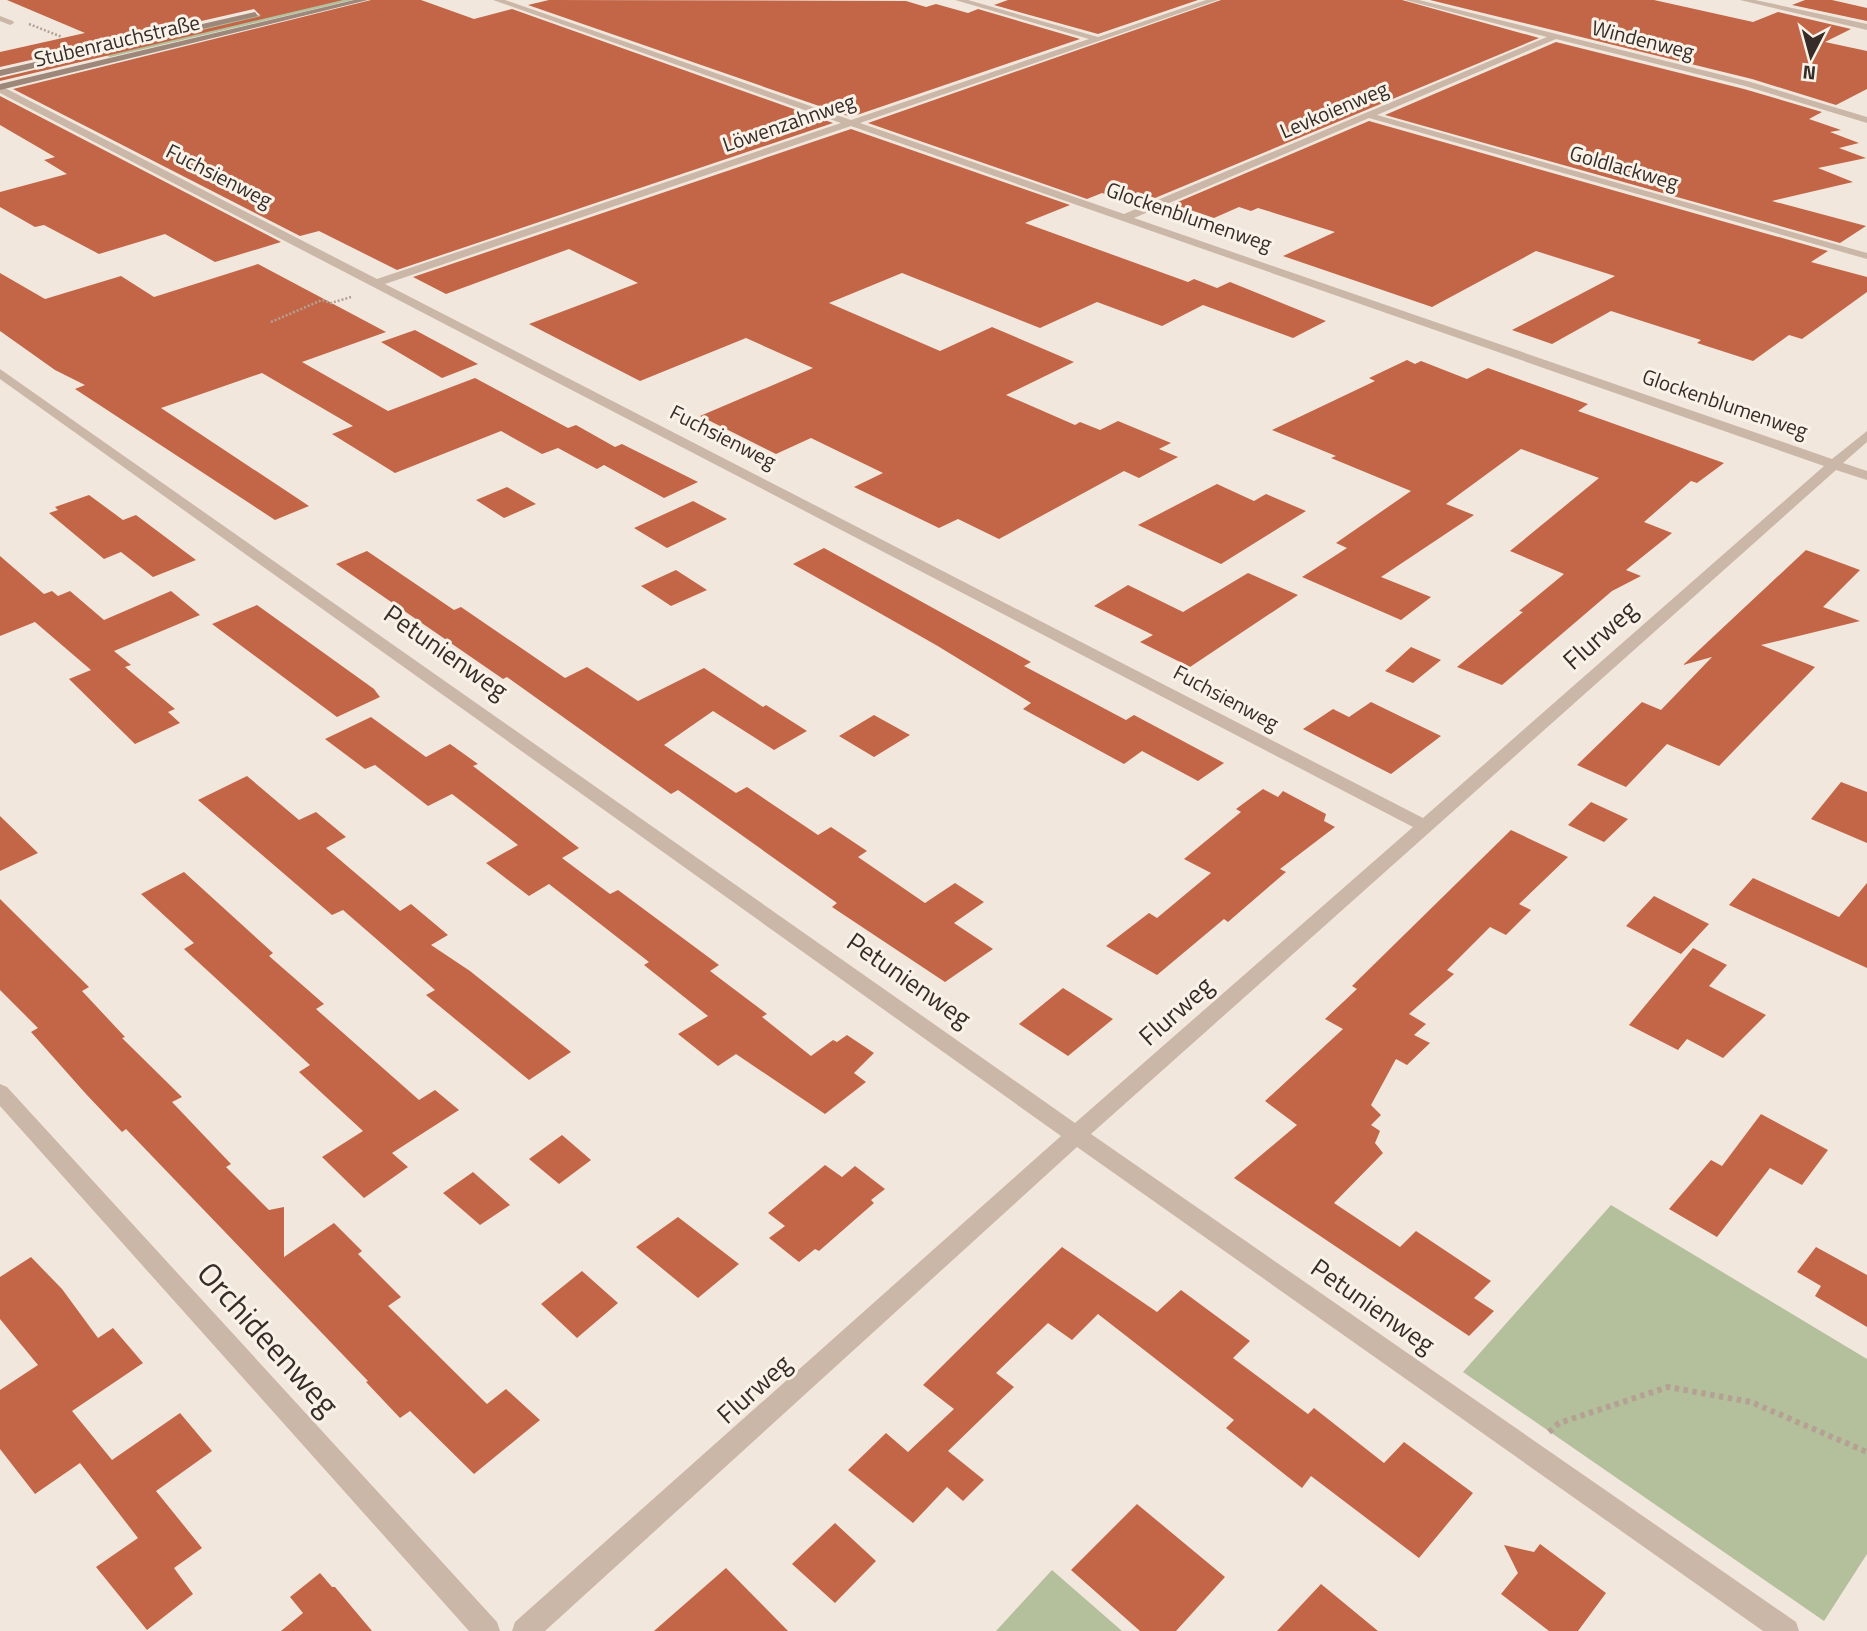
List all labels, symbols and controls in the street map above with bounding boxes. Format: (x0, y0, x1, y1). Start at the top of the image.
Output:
street label: Stubenrauchstraße (31, 5, 203, 75)
street label: Windenweg (1589, 11, 1698, 67)
north arrow (1776, 21, 1846, 91)
text: N (1801, 58, 1817, 89)
street label: Levkoienweg (1274, 72, 1393, 146)
street label: Löwenzahnweg (718, 84, 860, 160)
street label: Fuchsienweg (161, 135, 278, 216)
street label: Goldlackweg (1566, 136, 1683, 198)
street label: Glockenblumenweg (1102, 173, 1277, 259)
street label: Glockenblumenweg (1638, 360, 1813, 446)
street label: Fuchsienweg (665, 396, 782, 477)
street label: Flurweg (1554, 590, 1646, 679)
street label: Petunienweg (376, 594, 516, 709)
street label: Fuchsienweg (1168, 656, 1285, 738)
street label: Petunienweg (839, 922, 979, 1037)
street label: Flurweg (1130, 966, 1222, 1055)
street label: Petunienweg (1303, 1248, 1443, 1363)
street label: Orchideenweg (186, 1251, 351, 1426)
street label: Flurweg (708, 1344, 800, 1433)

